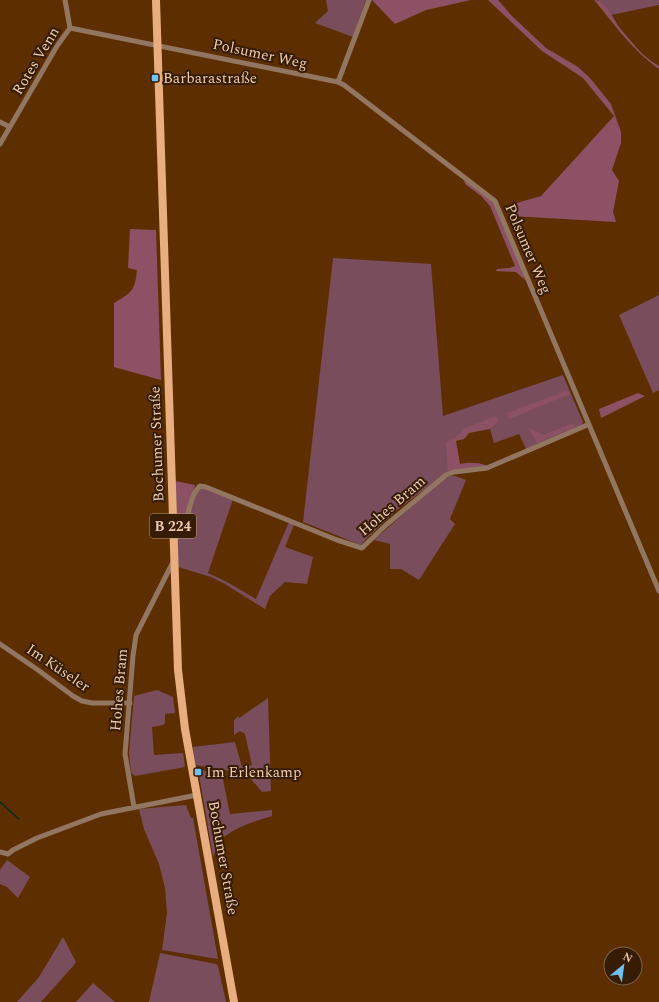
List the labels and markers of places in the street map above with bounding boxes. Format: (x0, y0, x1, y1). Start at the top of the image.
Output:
place label: Barbarastraße (163, 67, 257, 90)
marker: Barbarastraße (150, 73, 160, 83)
place label: Im Erlenkamp (206, 761, 302, 784)
marker: Im Erlenkamp (193, 767, 203, 777)

